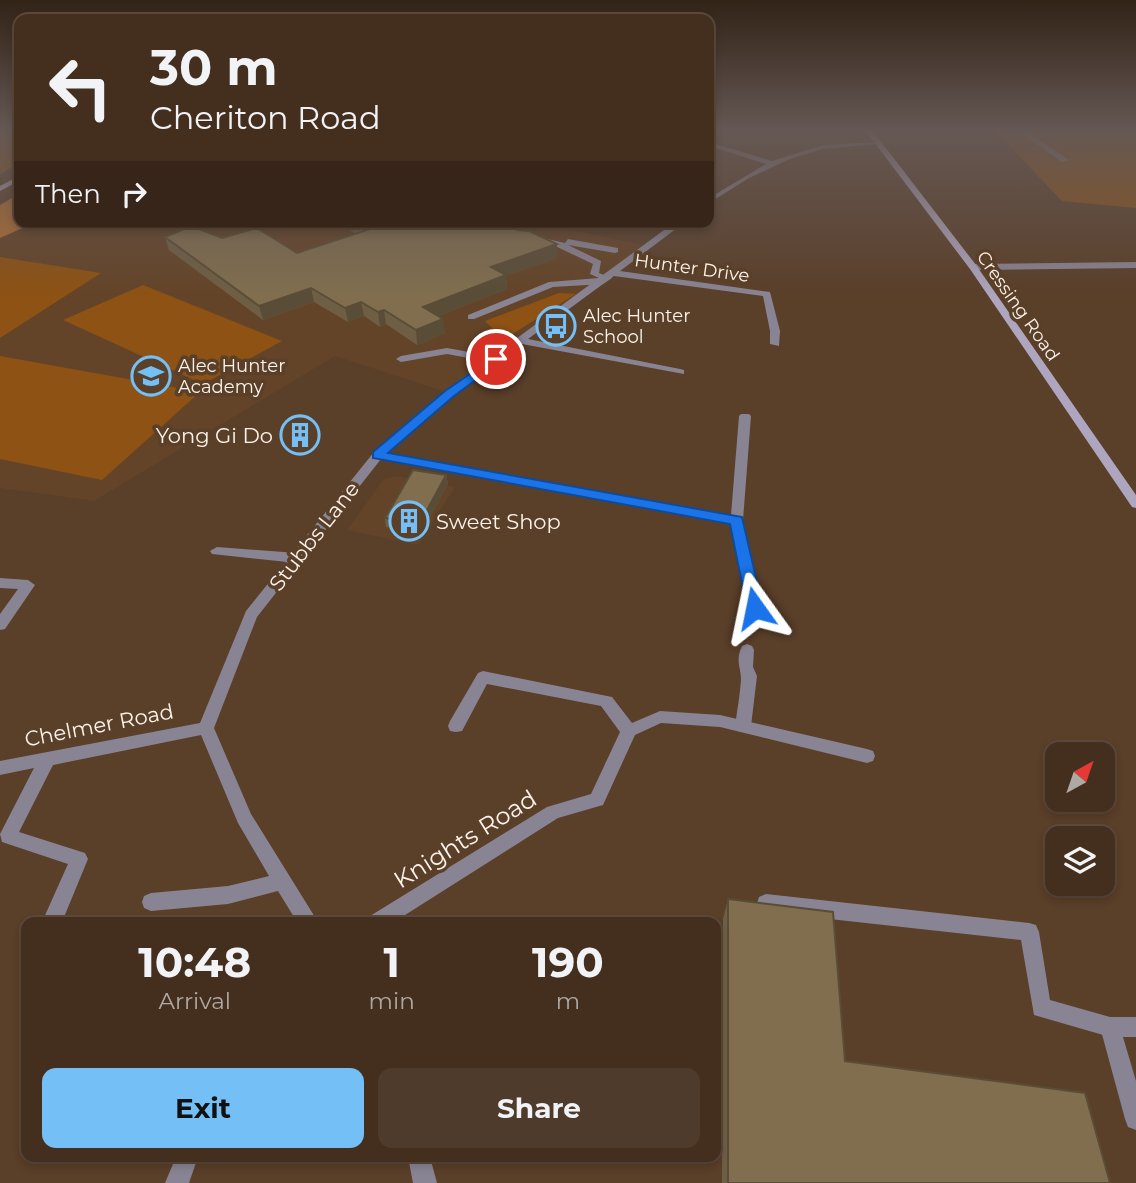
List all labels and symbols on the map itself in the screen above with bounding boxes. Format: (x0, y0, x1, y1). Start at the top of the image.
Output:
street label: Cressing Road (972, 247, 1064, 365)
street label: Hunter Drive (633, 249, 751, 287)
bus stop icon: Alec Hunter School (535, 305, 577, 347)
place label: Alec Hunter School (583, 305, 690, 348)
pin (466, 329, 526, 389)
school or university icon: Alec Hunter Academy (130, 355, 172, 397)
place label: Alec Hunter Academy (178, 355, 285, 398)
building icon: Yong Gi Do (279, 414, 321, 456)
place label: Yong Gi Do (156, 423, 273, 448)
street label: Stubbs Lane (264, 477, 364, 595)
building icon: Sweet Shop (388, 500, 430, 542)
place label: Sweet Shop (436, 509, 561, 534)
position arrow (718, 571, 792, 645)
street label: Chelmer Road (22, 698, 176, 752)
north arrow (1045, 742, 1115, 812)
street label: Knights Road (388, 784, 542, 894)

